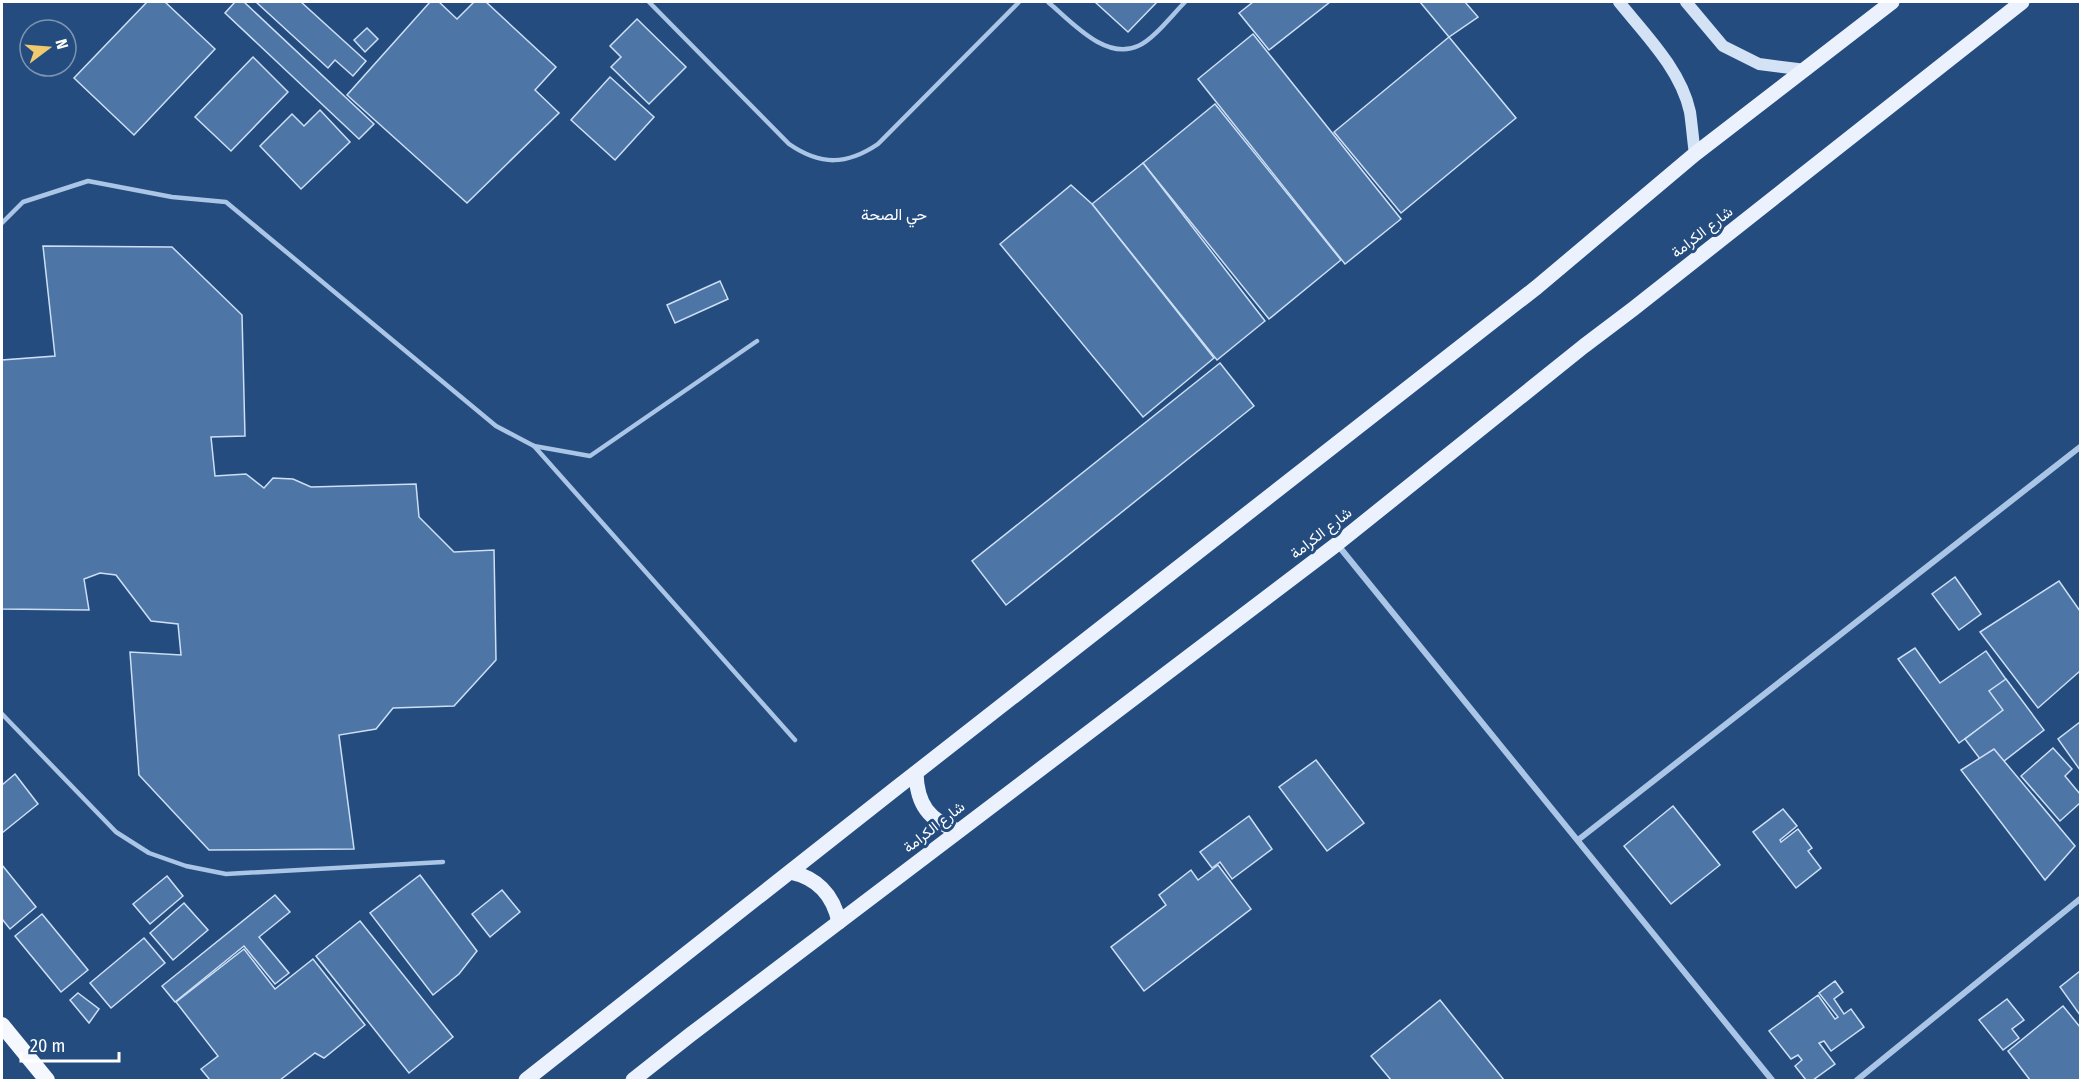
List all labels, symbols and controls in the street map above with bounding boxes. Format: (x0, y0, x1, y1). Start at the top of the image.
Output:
north arrow (18, 18, 78, 78)
text: N (51, 37, 72, 51)
street label: شارع الكرامة (1668, 202, 1738, 263)
district label: حي الصحة (861, 205, 927, 228)
street label: شارع الكرامة (1287, 503, 1357, 564)
street label: شارع الكرامة (900, 797, 970, 858)
scale bar (21, 1025, 118, 1063)
text: 20 m (30, 1035, 65, 1057)

